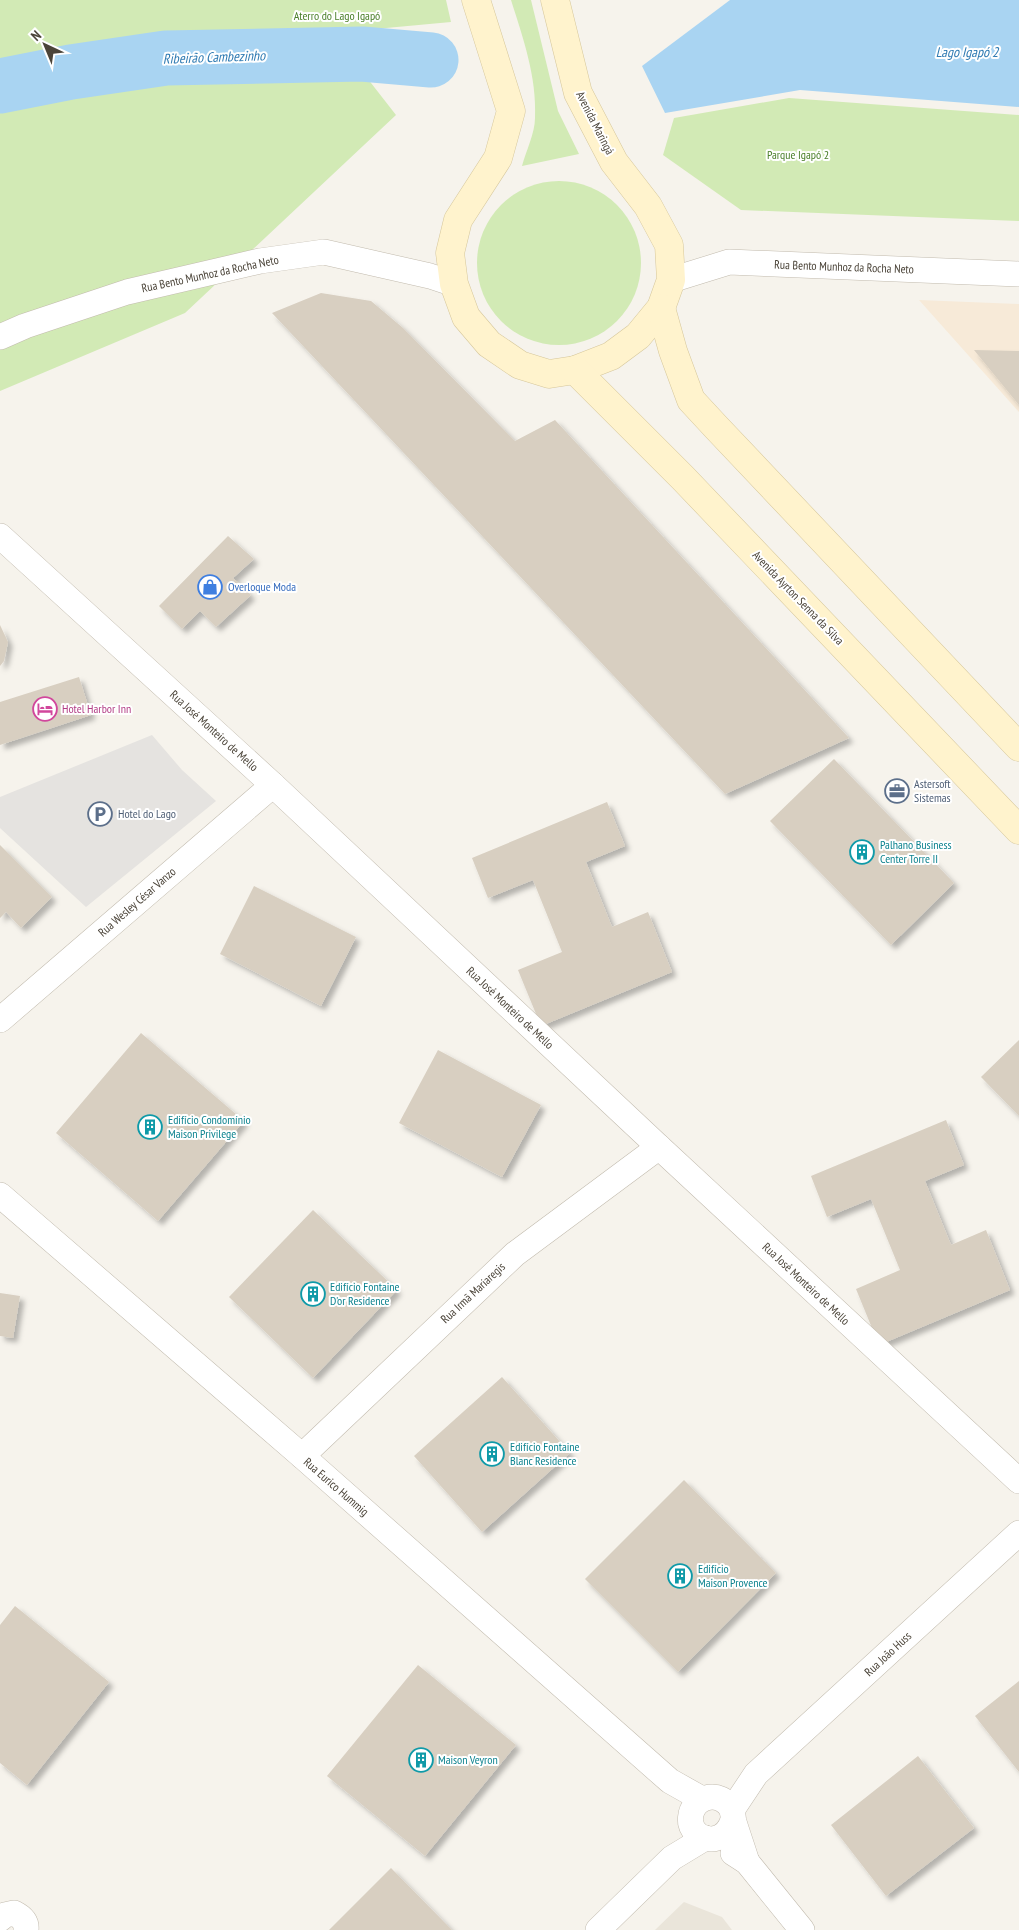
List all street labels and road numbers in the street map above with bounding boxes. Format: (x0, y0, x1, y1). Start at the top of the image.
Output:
street label: Avenida Maringá (573, 89, 618, 157)
street label: Rua Bento Munhoz da Rocha Neto (140, 252, 280, 295)
street label: Rua Bento Munhoz da Rocha Neto (774, 257, 914, 276)
street label: Avenida Ayrton Senna da Silva (750, 547, 847, 648)
street label: Rua José Monteiro de Mello (167, 687, 262, 774)
street label: Rua Wesley César Vanzo (95, 864, 179, 939)
street label: Rua José Monteiro de Mello (464, 963, 557, 1052)
street label: Rua José Monteiro de Mello (760, 1239, 853, 1328)
street label: Rua Irmã Mariaregis (437, 1259, 508, 1326)
street label: Rua Eurico Hummig (301, 1454, 372, 1519)
street label: Rua João Huss (861, 1628, 914, 1679)

